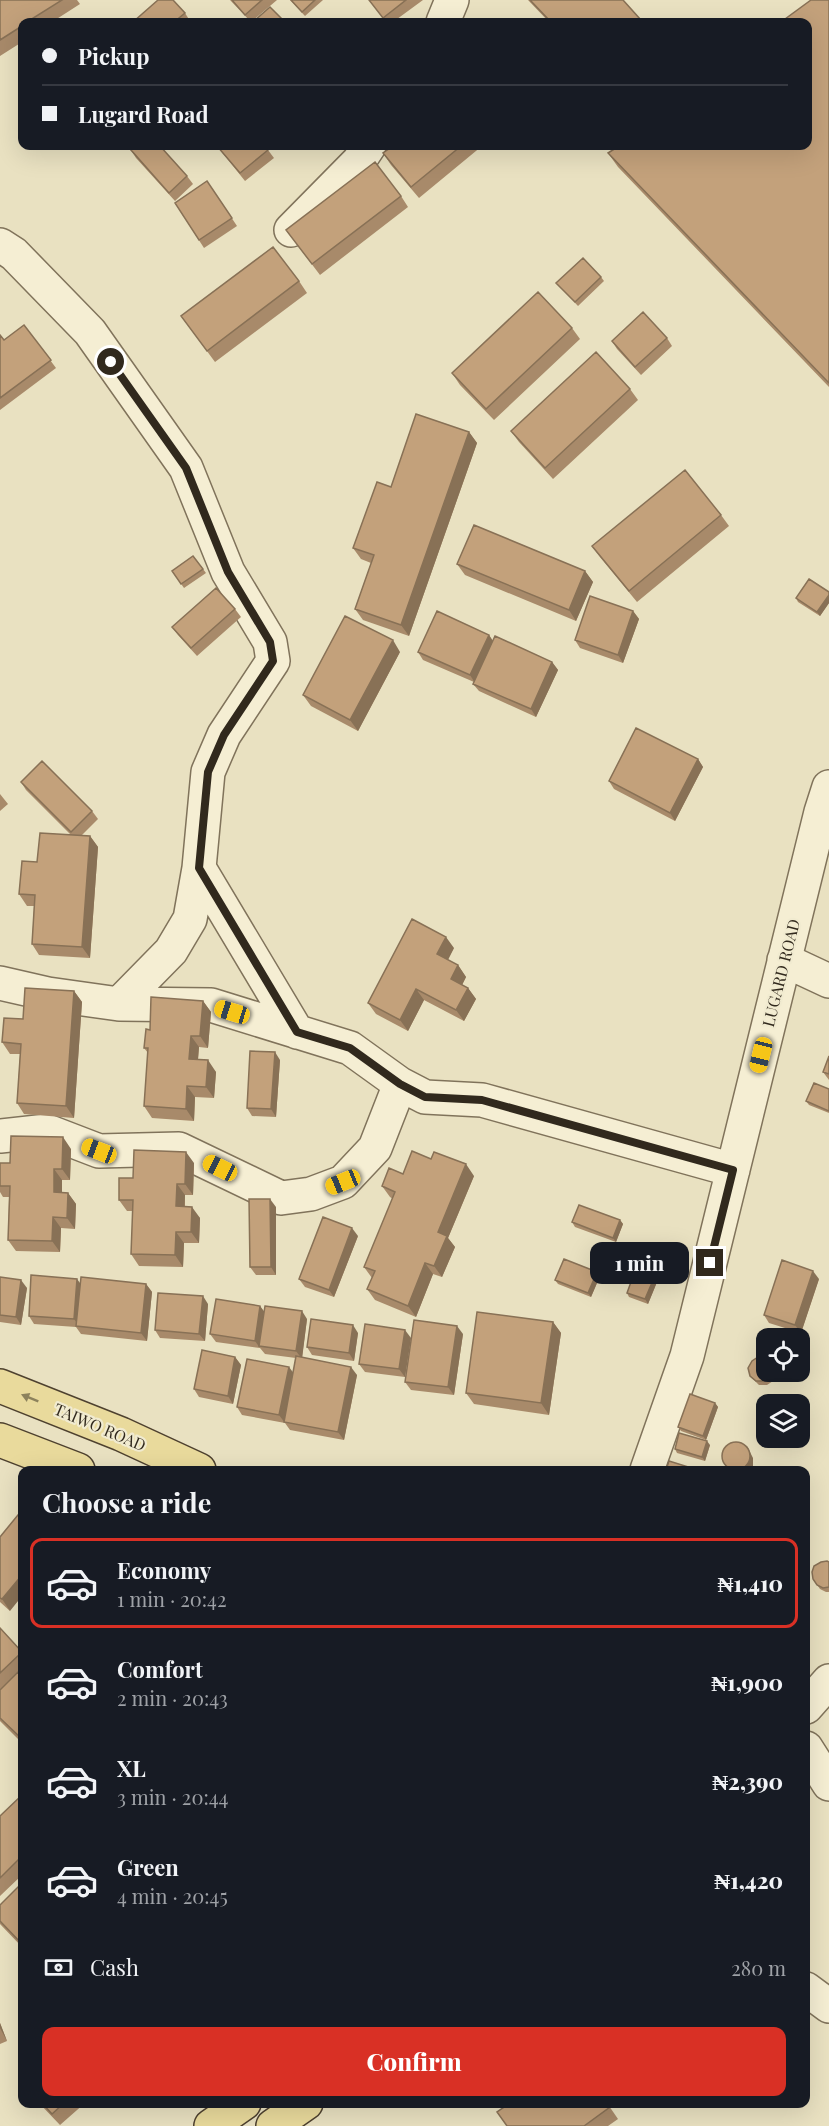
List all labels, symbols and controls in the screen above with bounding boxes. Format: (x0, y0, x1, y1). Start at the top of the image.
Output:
text: Pickup (78, 41, 149, 71)
text: Lugard Road (78, 99, 209, 129)
route start (97, 348, 124, 375)
street label: LUGARD ROAD (757, 917, 804, 1029)
car (212, 998, 252, 1026)
car (748, 1035, 774, 1075)
car (79, 1136, 119, 1166)
car (200, 1152, 240, 1184)
car (323, 1167, 363, 1197)
callout: 1 min (590, 1242, 689, 1284)
text: 1 min (615, 1249, 664, 1276)
route end (696, 1249, 723, 1276)
map controls (756, 1328, 810, 1448)
button: locate (756, 1328, 810, 1382)
one-way arrow (20, 1393, 38, 1403)
button: layers (756, 1394, 810, 1448)
street label: TAIWO ROAD (51, 1398, 149, 1455)
text: Choose a ride (42, 1484, 211, 1520)
text: Economy (117, 1555, 211, 1585)
icon: car (45, 1556, 99, 1610)
text: ₦1,410 (718, 1568, 783, 1598)
text: 1 min · 20:42 (117, 1585, 227, 1612)
text: Comfort (117, 1654, 203, 1684)
icon: car (45, 1655, 99, 1709)
text: ₦1,900 (711, 1667, 783, 1697)
text: 2 min · 20:43 (117, 1684, 228, 1711)
text: XL (117, 1753, 146, 1783)
icon: car (45, 1754, 99, 1808)
text: ₦2,390 (712, 1766, 783, 1796)
text: 3 min · 20:44 (117, 1783, 228, 1810)
text: Green (117, 1852, 179, 1882)
icon: car (45, 1853, 99, 1907)
text: ₦1,420 (714, 1865, 783, 1895)
text: 4 min · 20:45 (117, 1882, 228, 1909)
icon: cash (42, 1951, 75, 1984)
text: Cash (90, 1952, 139, 1982)
text: 280 m (731, 1954, 786, 1981)
button: Confirm (42, 2027, 786, 2096)

